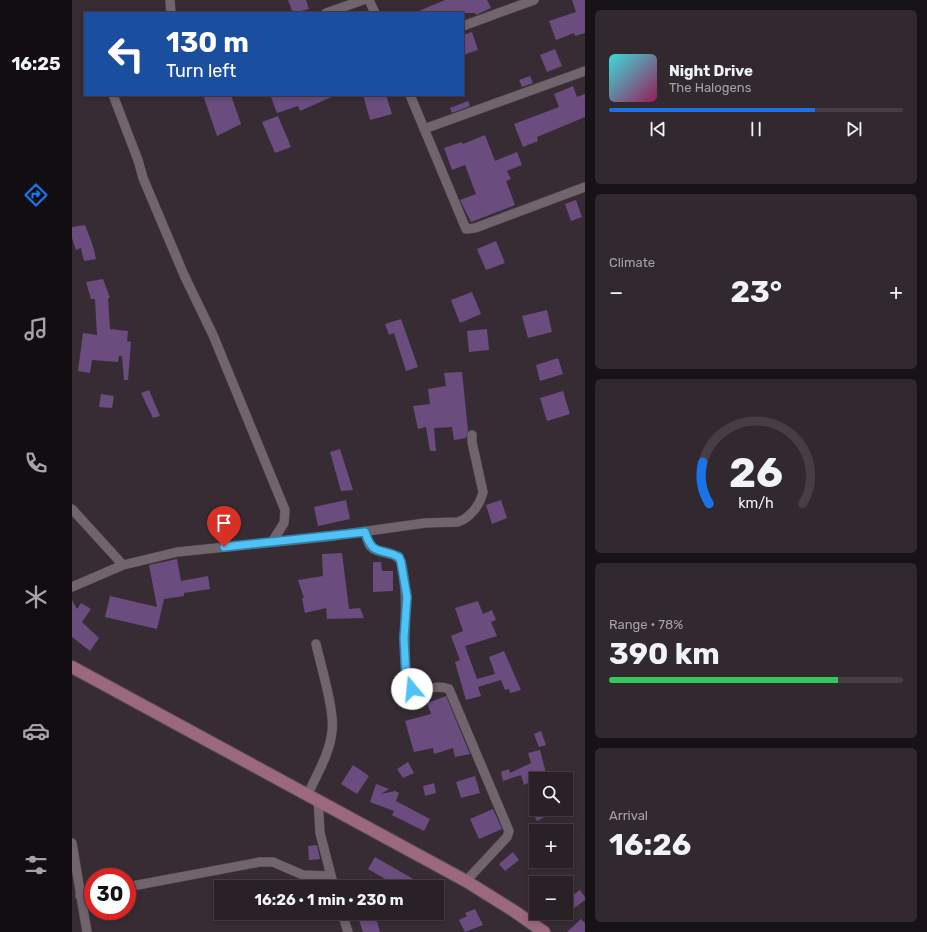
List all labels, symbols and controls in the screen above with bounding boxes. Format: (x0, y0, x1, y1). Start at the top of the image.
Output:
text: 130 m (166, 26, 249, 59)
icon: left (100, 28, 152, 80)
text: 16:25 (11, 53, 61, 75)
text: Turn left (166, 60, 236, 82)
text: Night Drive (669, 62, 753, 80)
text: The Halogens (669, 80, 751, 95)
icon: previous (647, 118, 669, 140)
icon: pause (745, 118, 767, 140)
icon: next (843, 118, 865, 140)
icon: directions (22, 181, 50, 209)
text: Climate (609, 255, 655, 270)
text: 23° (730, 274, 782, 310)
text: − (609, 279, 623, 306)
text: + (889, 279, 903, 306)
icon: music (22, 315, 50, 343)
text: 26 (729, 448, 783, 497)
icon: phone (22, 449, 50, 477)
text: km/h (738, 495, 774, 512)
pin (207, 506, 241, 547)
icon: arrive (213, 512, 235, 534)
icon: climate (22, 583, 50, 611)
text: Range · 78% (609, 617, 683, 632)
text: 390 km (609, 636, 720, 672)
position arrow (391, 668, 433, 710)
icon: car (22, 717, 50, 745)
map controls (529, 772, 573, 920)
button: search (529, 772, 573, 816)
text: Arrival (609, 808, 648, 823)
button: + (529, 824, 573, 868)
text: 16:26 (609, 827, 691, 863)
icon: filters (22, 851, 50, 879)
speed limit sign: 30 (84, 868, 136, 920)
button: − (529, 876, 573, 920)
text: 16:26 · 1 min · 230 m (255, 891, 403, 909)

